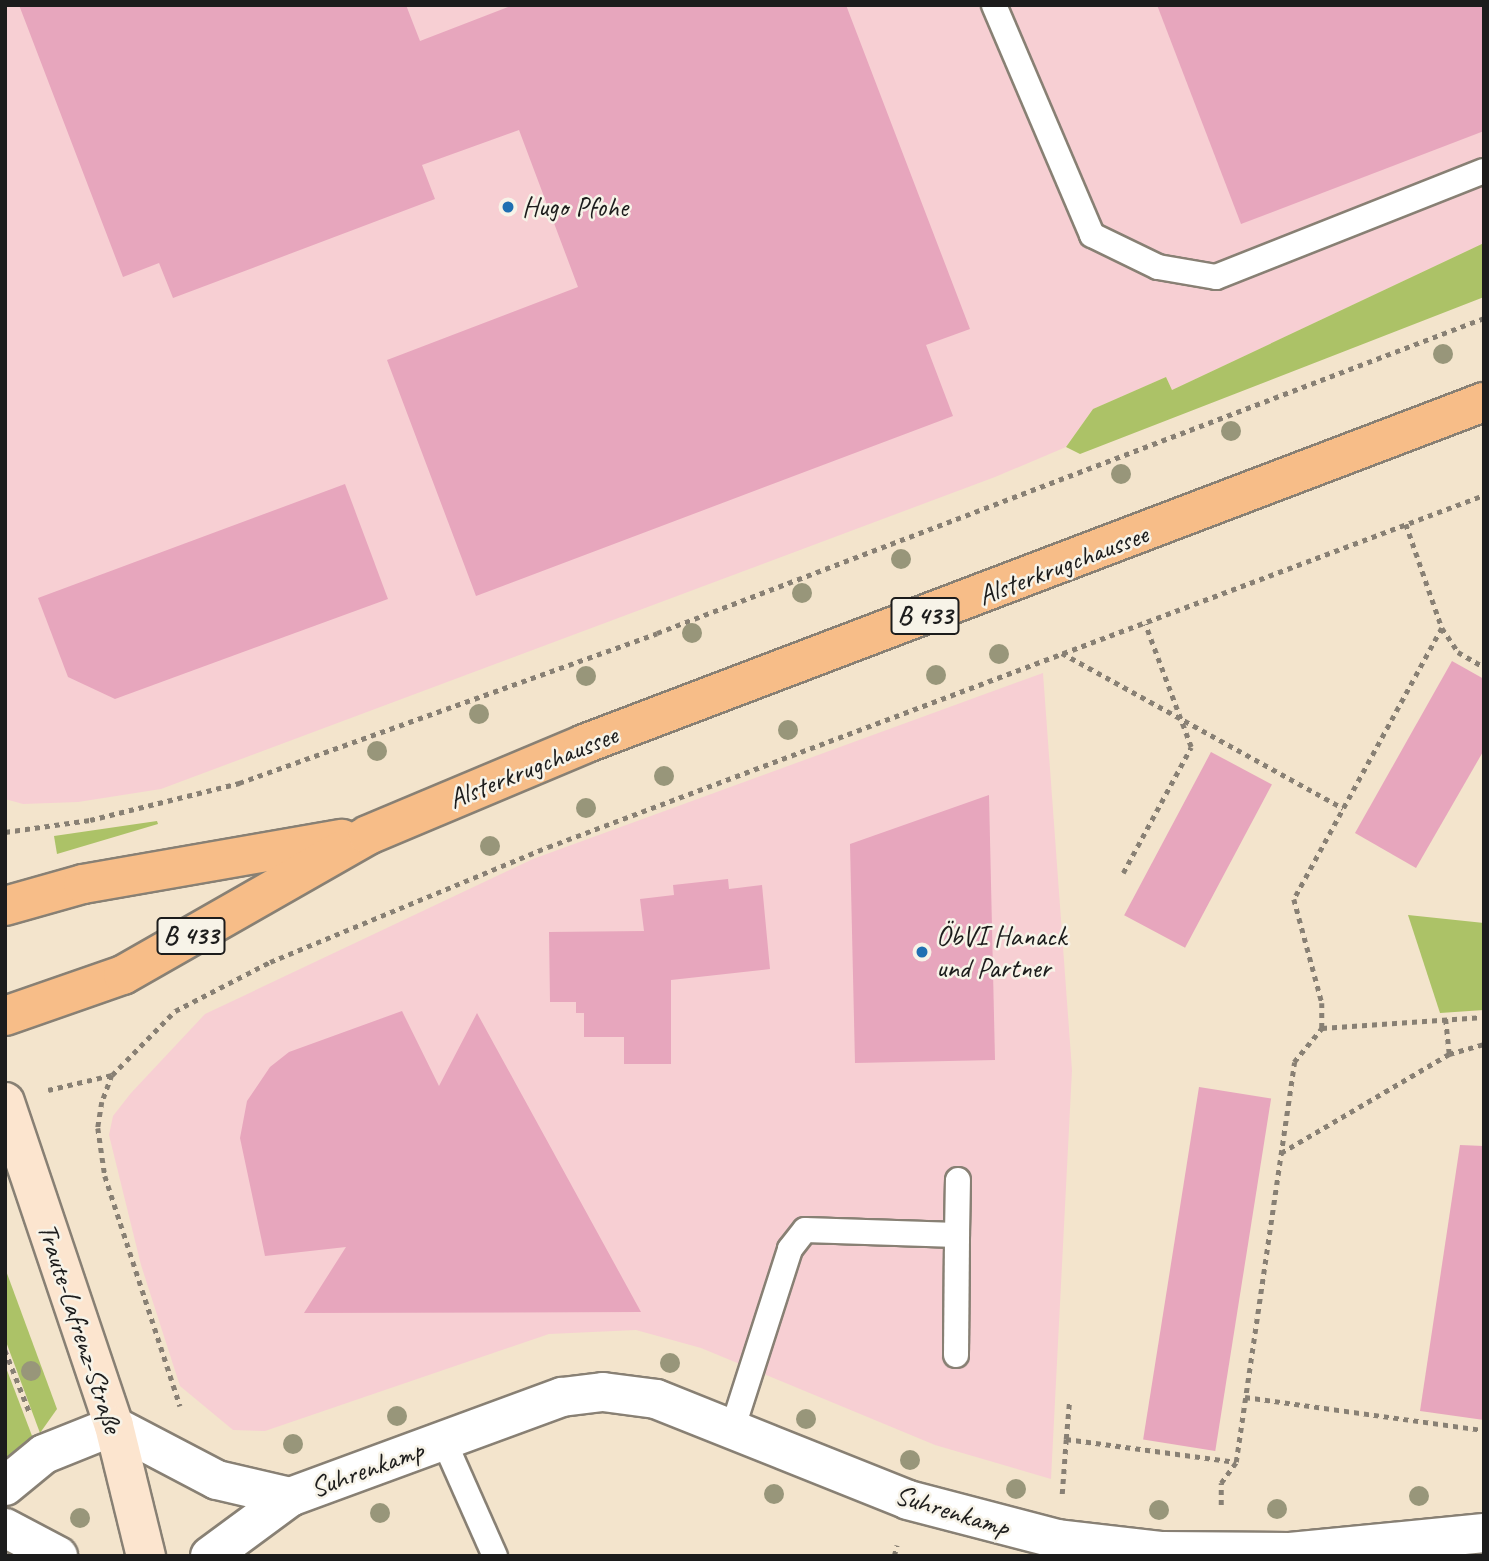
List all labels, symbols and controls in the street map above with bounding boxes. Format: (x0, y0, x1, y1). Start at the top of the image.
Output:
place label: Hugo Pfohe (522, 190, 628, 224)
marker: Hugo Pfohe (500, 199, 516, 215)
street label: Alsterkrugchaussee (973, 517, 1153, 613)
road number: B 433 (890, 594, 960, 638)
street label: Alsterkrugchaussee (444, 718, 622, 816)
road number: B 433 (156, 914, 226, 959)
place label: ÖbVI Hanack und Partner (936, 919, 1066, 985)
marker: ÖbVI Hanack und Partner (914, 944, 930, 960)
street label: Traute-Lafrenz-Straße (30, 1219, 130, 1437)
street label: Suhrenkamp (306, 1433, 428, 1505)
street label: Suhrenkamp (891, 1478, 1013, 1544)

